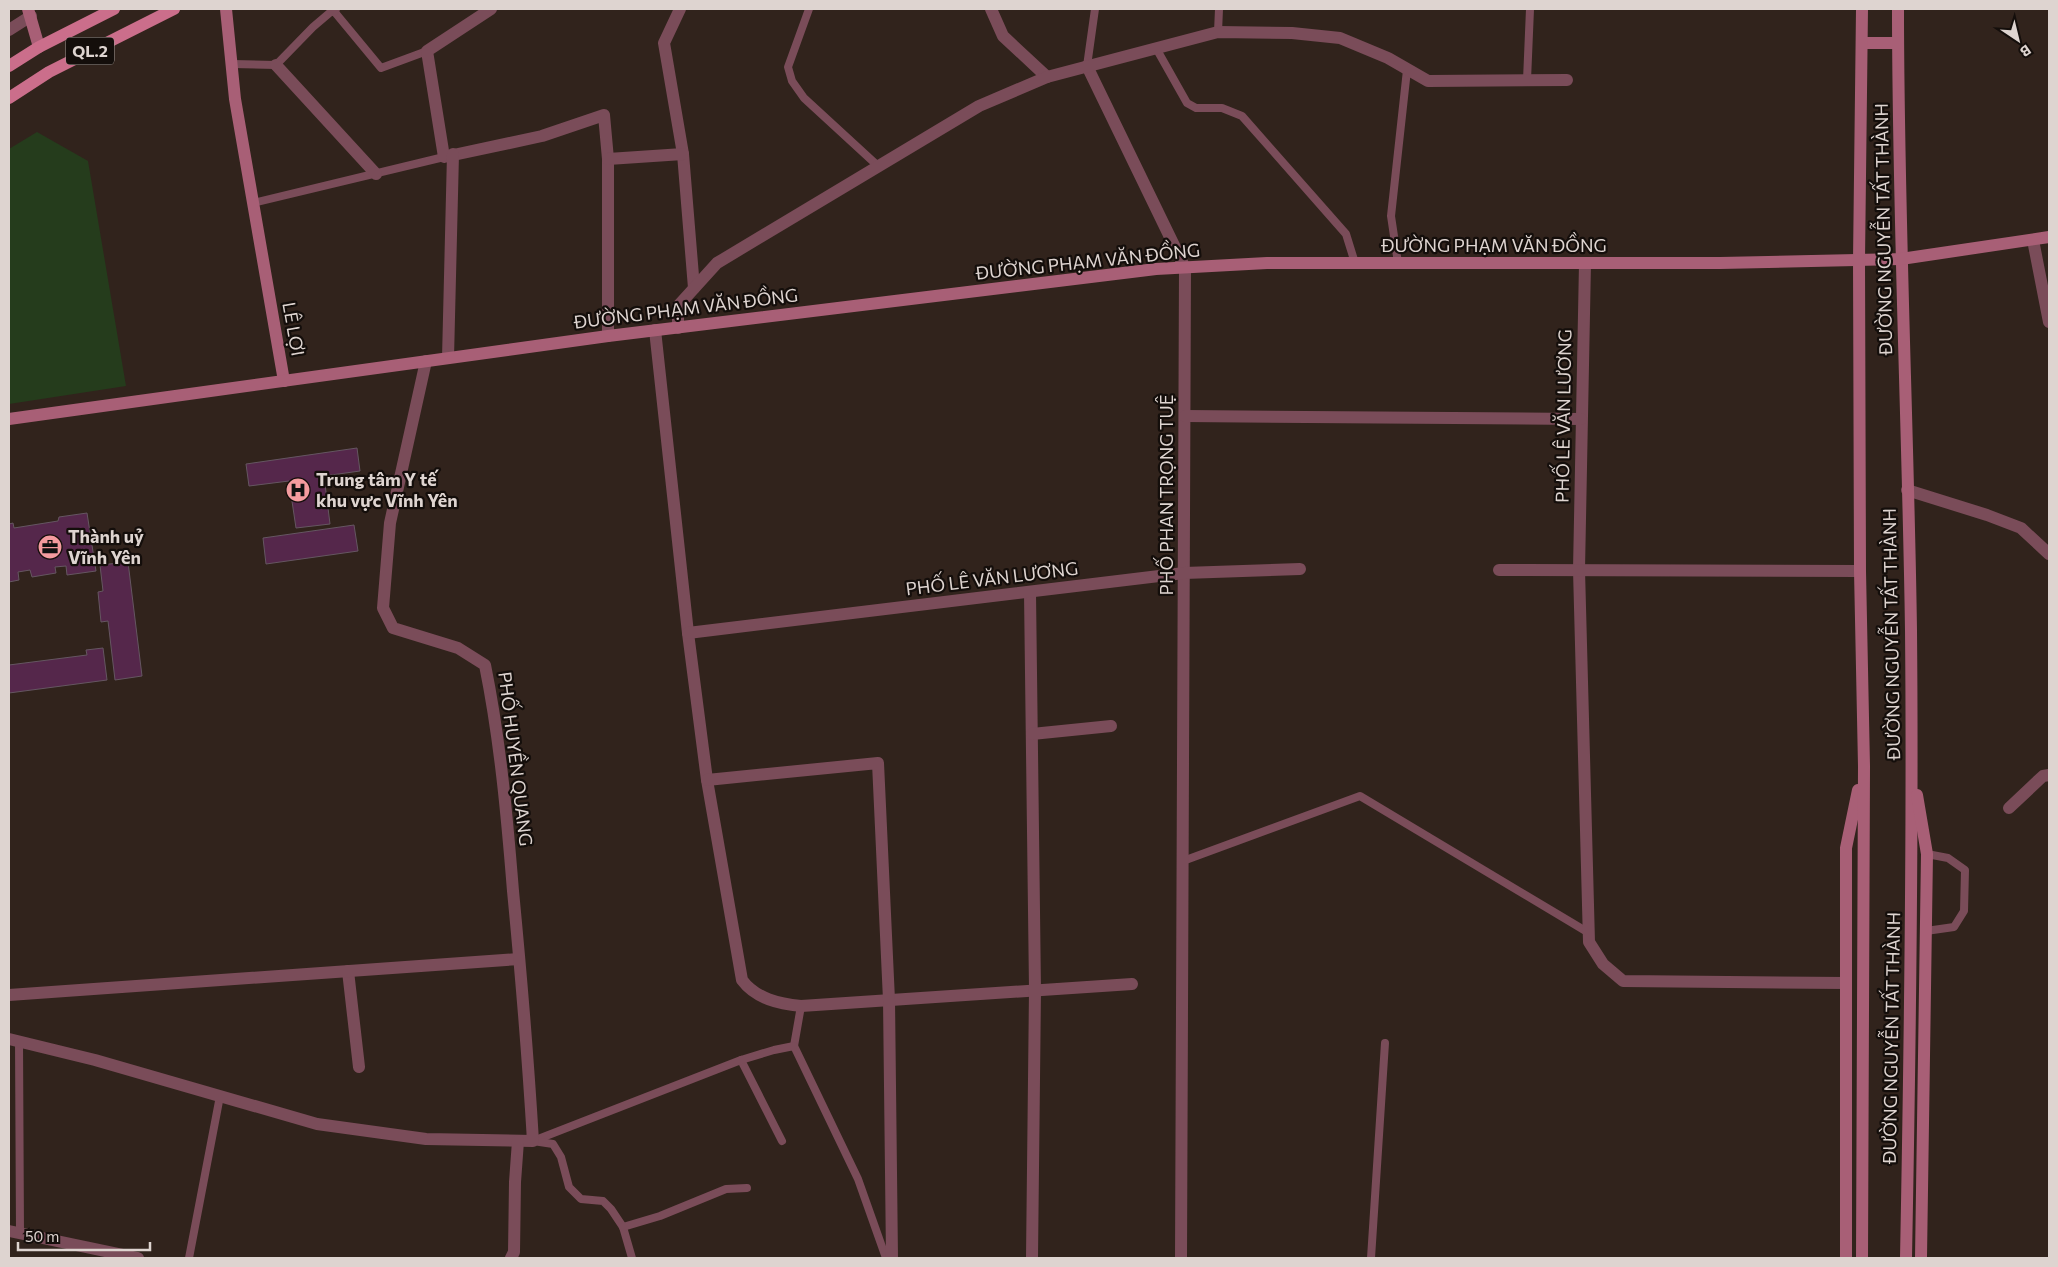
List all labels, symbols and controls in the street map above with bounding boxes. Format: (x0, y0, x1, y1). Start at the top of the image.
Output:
north arrow (1993, 15, 2043, 65)
road number: QL.2 (66, 37, 114, 64)
text: B (2017, 41, 2034, 61)
street label: ĐƯỜNG NGUYỄN TẤT THÀNH (1868, 103, 1896, 356)
street label: ĐƯỜNG PHẠM VĂN ĐỒNG (1380, 232, 1607, 256)
street label: ĐƯỜNG PHẠM VĂN ĐỒNG (973, 236, 1201, 284)
street label: ĐƯỜNG PHẠM VĂN ĐỒNG (571, 281, 799, 333)
street label: LÊ LỢI (278, 300, 310, 358)
street label: PHỐ LÊ VĂN LƯƠNG (1548, 329, 1576, 503)
street label: PHỐ PHAN TRỌNG TUỆ (1153, 395, 1177, 595)
place label: Trung tâm Y tế khu vực Vĩnh Yên (316, 468, 458, 511)
hospital icon: Trung tâm Y tế khu vực Vĩnh Yên (285, 477, 311, 503)
street label: ĐƯỜNG NGUYỄN TẤT THÀNH (1876, 508, 1904, 761)
place label: Thành uỷ Vĩnh Yên (68, 525, 144, 568)
office icon: Thành uỷ Vĩnh Yên (37, 534, 63, 560)
street label: PHỐ LÊ VĂN LƯƠNG (904, 555, 1079, 600)
street label: PHỐ HUYỀN QUANG (494, 670, 540, 847)
street label: ĐƯỜNG NGUYỄN TẤT THÀNH (1876, 912, 1904, 1165)
scale bar (18, 1220, 150, 1252)
text: 50 m (25, 1227, 59, 1245)

